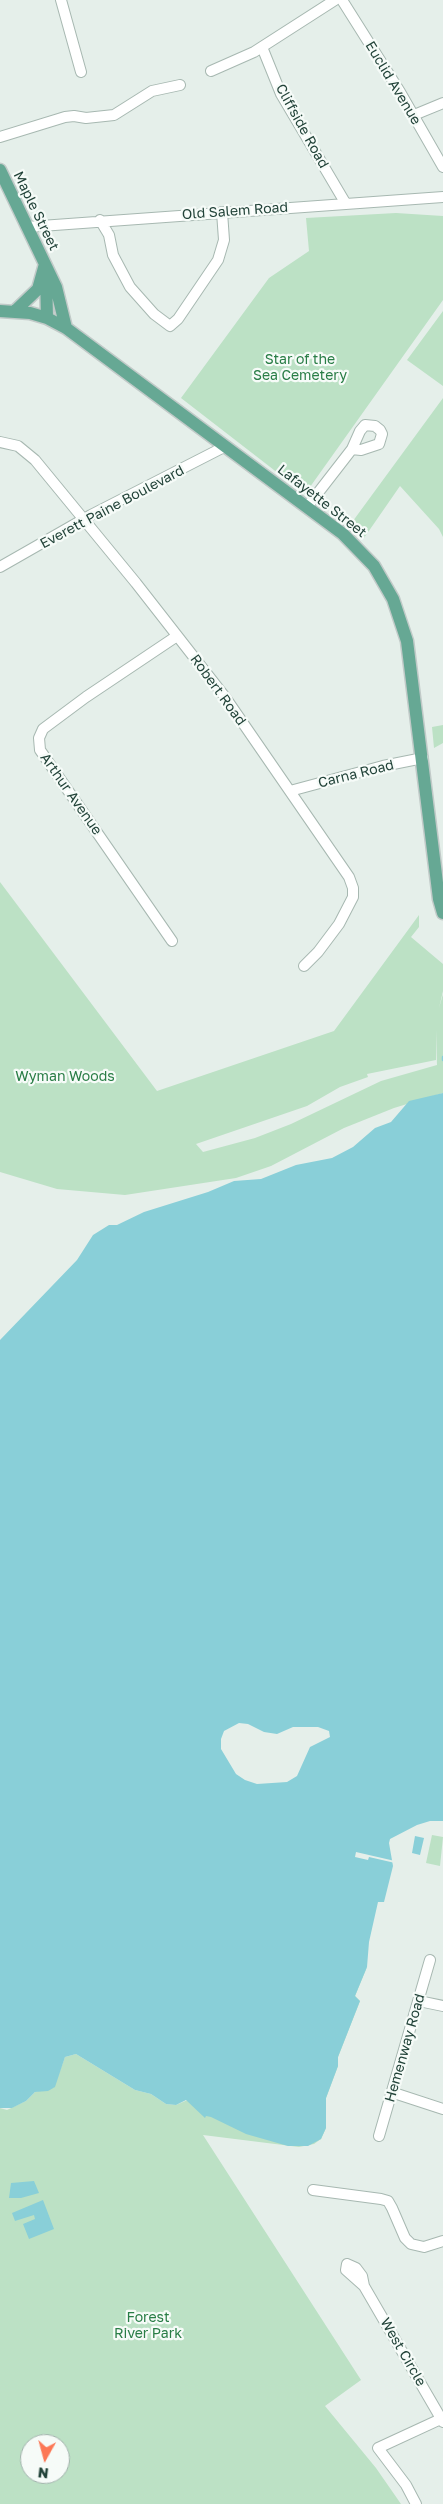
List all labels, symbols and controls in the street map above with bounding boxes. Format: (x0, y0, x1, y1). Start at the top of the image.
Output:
street label: Euclid Avenue (361, 38, 425, 128)
street label: Cliffside Road (272, 81, 332, 171)
street label: Maple Street (10, 169, 62, 253)
street label: Old Salem Road (181, 199, 289, 223)
park label: Star of the Sea Cemetery (253, 352, 347, 384)
street label: Lafayette Street (274, 461, 370, 541)
street label: Everett Paine Boulevard (37, 462, 187, 552)
street label: Robert Road (187, 651, 249, 729)
street label: Arthur Avenue (37, 750, 105, 838)
street label: Carna Road (317, 757, 395, 791)
park label: Wyman Woods (15, 1069, 115, 1085)
street label: Hemenway Road (381, 1992, 429, 2104)
park label: Forest River Park (114, 2310, 182, 2342)
street label: West Circle (377, 2315, 429, 2389)
north arrow (20, 2434, 70, 2484)
text: N (37, 2464, 50, 2482)

